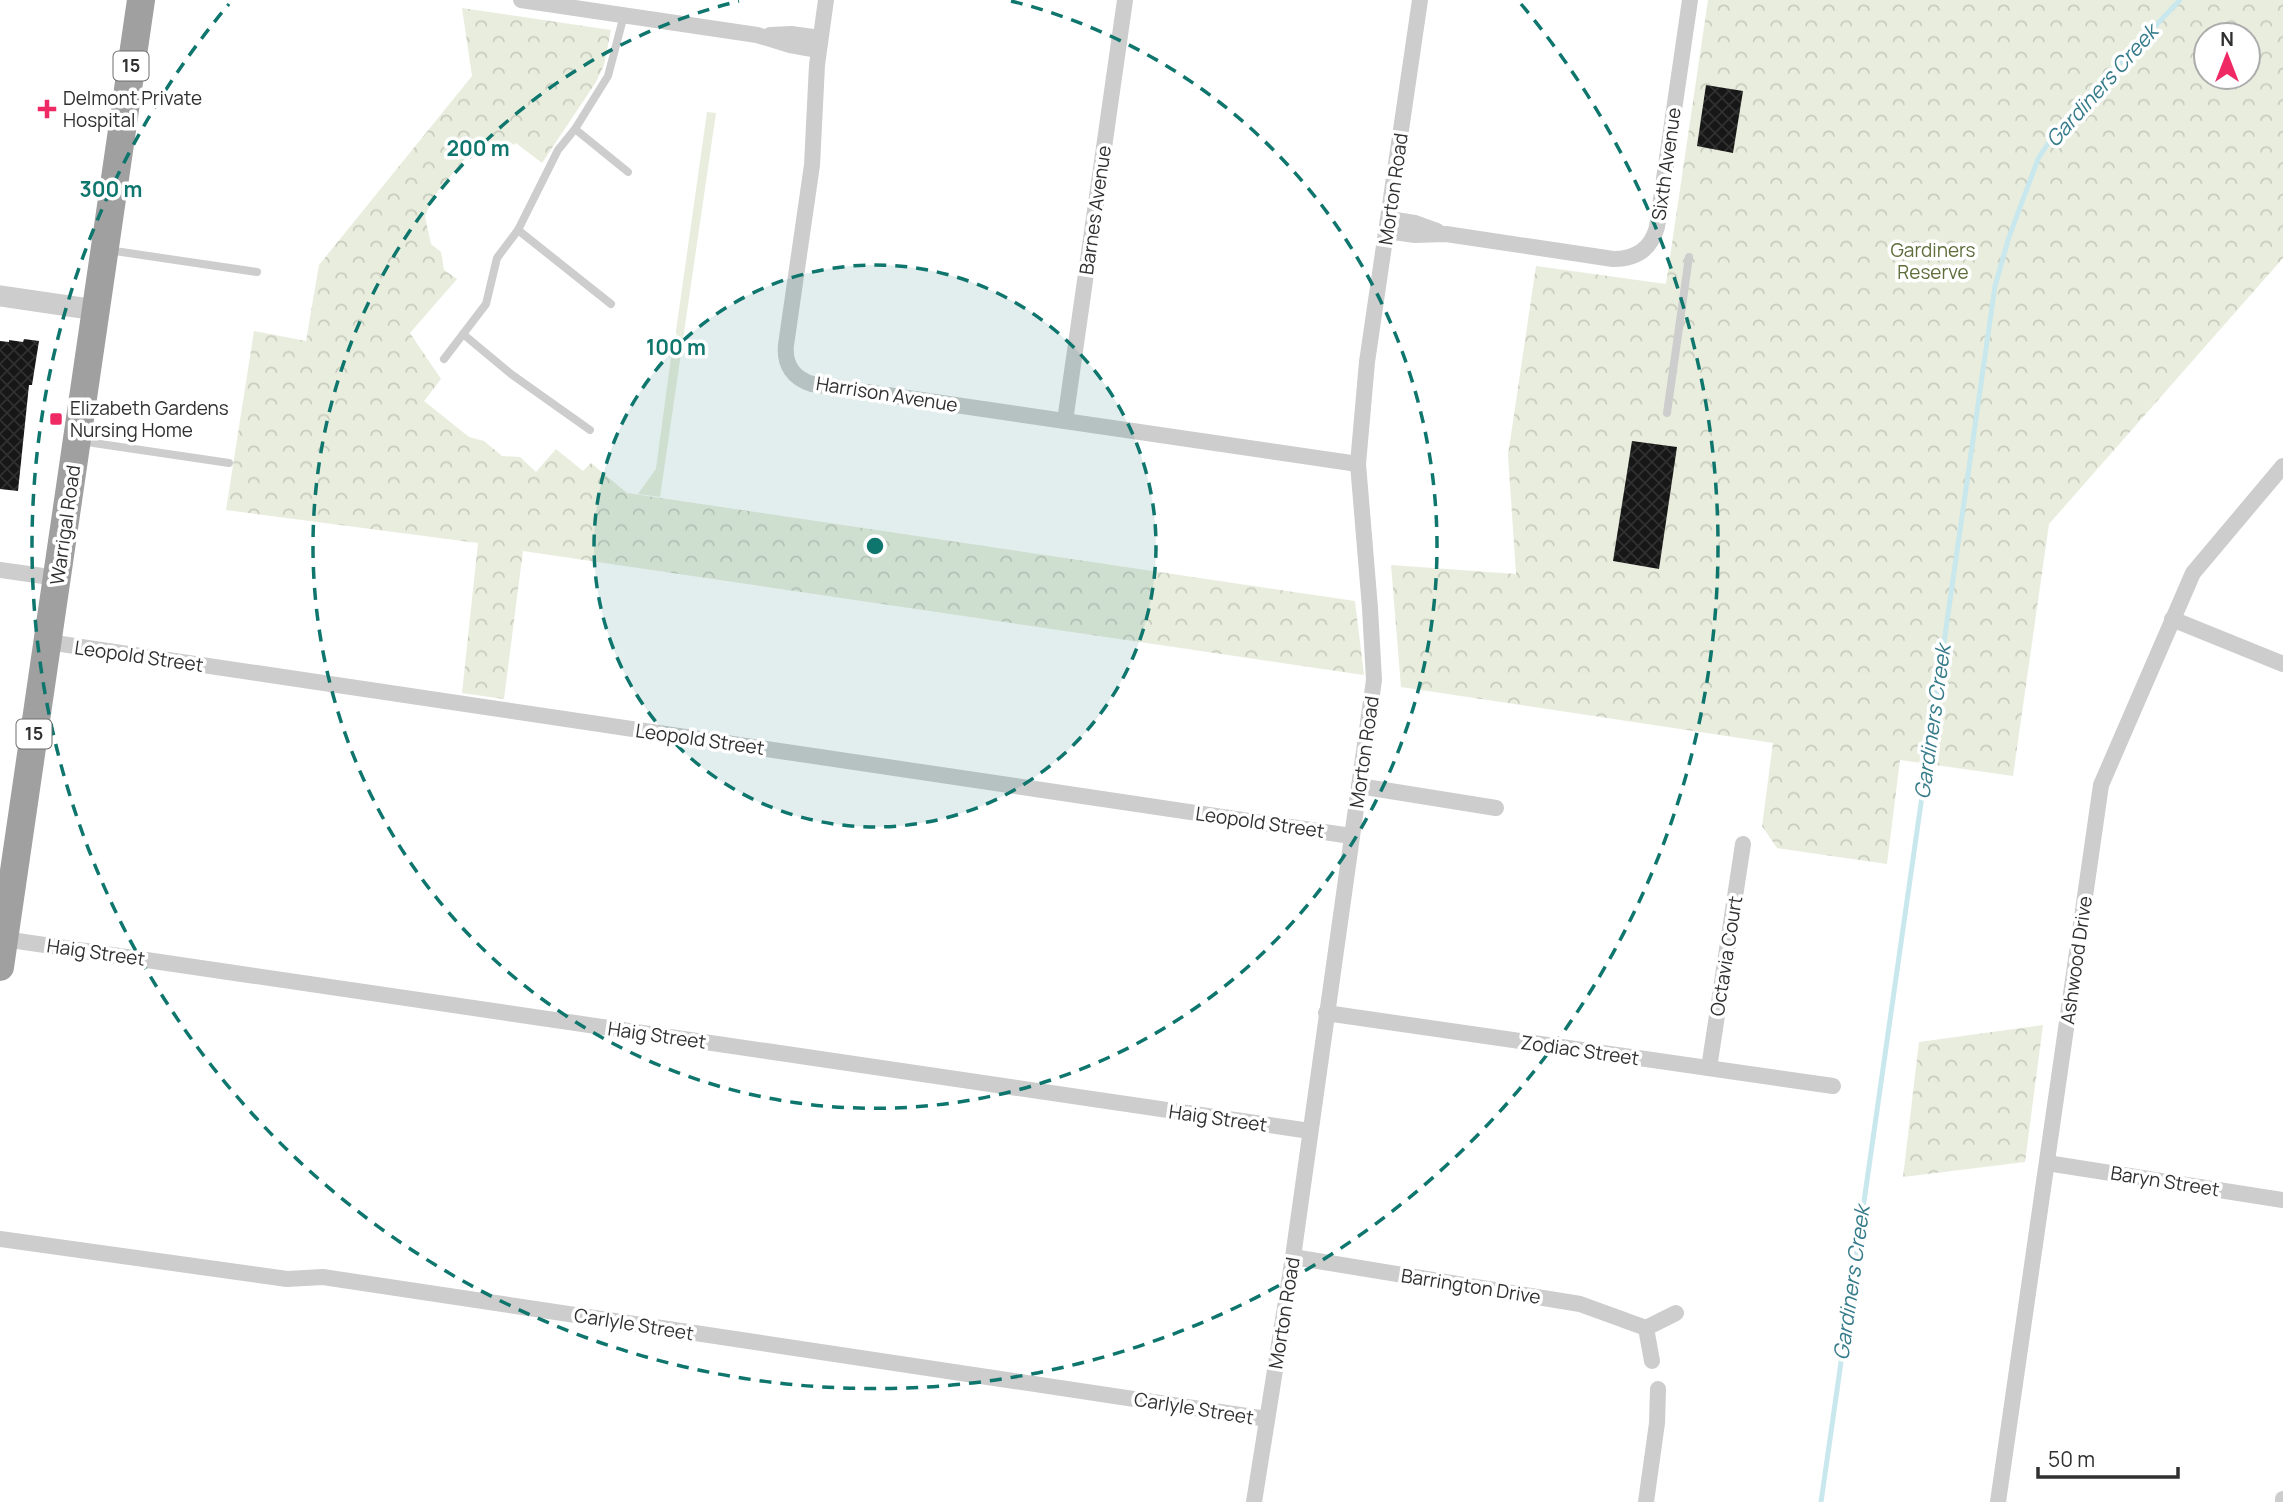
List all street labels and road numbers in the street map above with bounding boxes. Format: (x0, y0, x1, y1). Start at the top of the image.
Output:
road number: 15 (114, 52, 148, 80)
street label: Sixth Avenue (1645, 106, 1687, 222)
street label: Morton Road (1372, 131, 1414, 247)
street label: Barnes Avenue (1073, 144, 1117, 276)
street label: Harrison Avenue (814, 370, 960, 418)
street label: Warrigal Road (44, 463, 86, 587)
street label: Leopold Street (73, 634, 205, 678)
street label: Morton Road (1343, 694, 1385, 810)
street label: Leopold Street (634, 717, 766, 761)
road number: 15 (16, 720, 52, 748)
street label: Leopold Street (1194, 800, 1326, 844)
street label: Octavia Court (1704, 894, 1748, 1018)
street label: Ashwood Drive (2054, 894, 2098, 1026)
street label: Haig Street (45, 932, 147, 972)
street label: Haig Street (606, 1015, 708, 1055)
street label: Zodiac Street (1519, 1029, 1641, 1071)
street label: Haig Street (1167, 1098, 1269, 1138)
street label: Baryn Street (2109, 1160, 2221, 1202)
street label: Morton Road (1262, 1255, 1306, 1371)
street label: Barrington Drive (1399, 1262, 1543, 1310)
street label: Carlyle Street (572, 1302, 696, 1346)
street label: Carlyle Street (1132, 1386, 1256, 1430)

